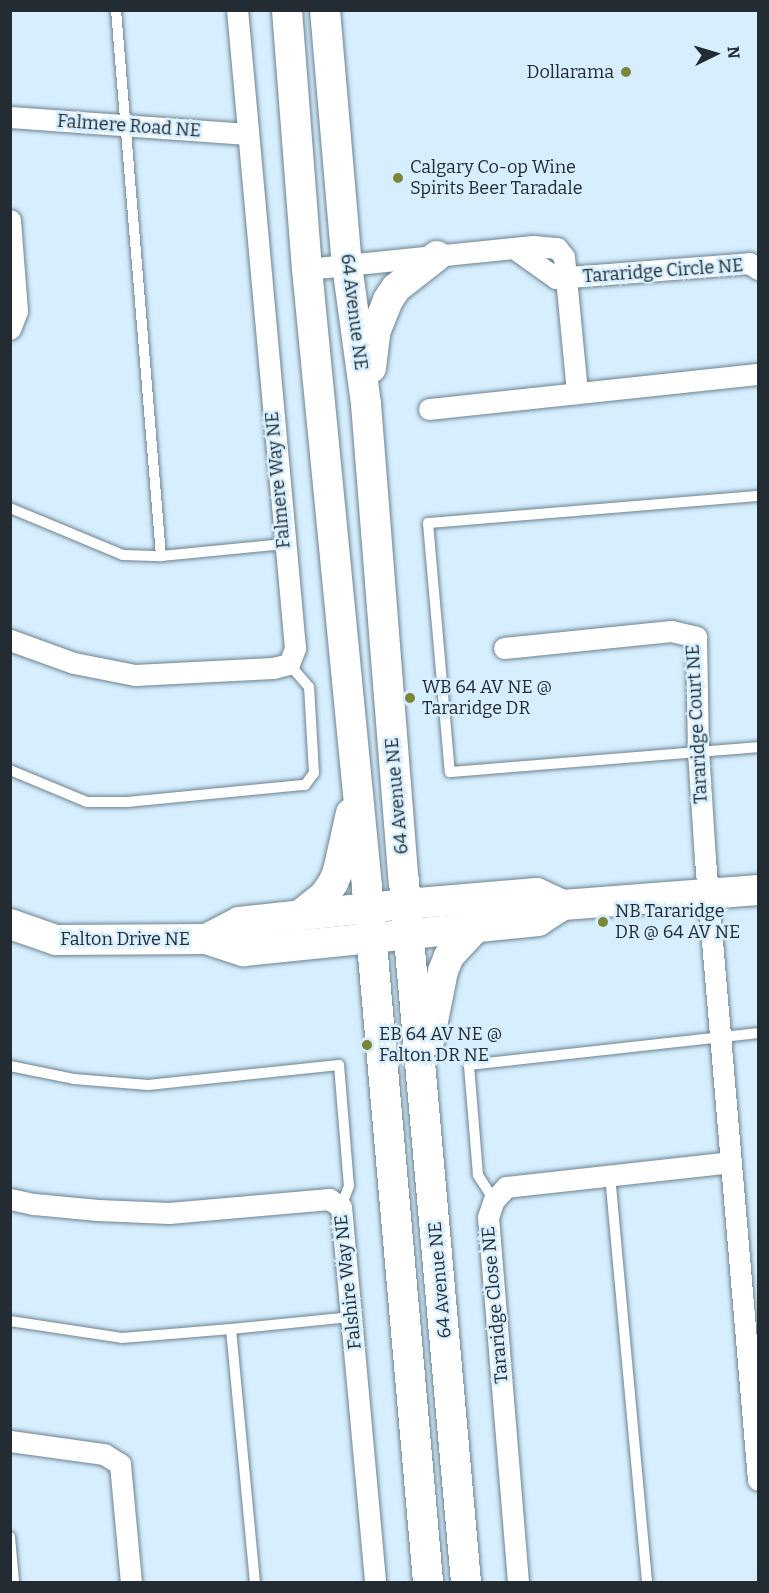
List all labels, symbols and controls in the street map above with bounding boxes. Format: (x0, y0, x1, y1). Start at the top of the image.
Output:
north arrow (685, 24, 745, 84)
text: N (723, 45, 743, 59)
place label: Dollarama (527, 61, 614, 83)
marker: Dollarama (619, 65, 633, 79)
street label: Falmere Road NE (56, 110, 202, 142)
place label: Calgary Co-op Wine Spirits Beer Taradale (410, 157, 582, 200)
marker: Calgary Co-op Wine Spirits Beer Taradale (391, 171, 405, 185)
street label: 64 Avenue NE (336, 253, 372, 371)
street label: Tararidge Circle NE (582, 255, 744, 287)
street label: Falmere Way NE (261, 411, 295, 549)
street label: Tararidge Court NE (682, 644, 712, 804)
place label: WB 64 AV NE @ Tararidge DR (422, 677, 552, 720)
marker: WB 64 AV NE @ Tararidge DR (403, 691, 417, 705)
street label: 64 Avenue NE (381, 737, 413, 855)
place label: NB Tararidge DR @ 64 AV NE (615, 901, 740, 944)
marker: NB Tararidge DR @ 64 AV NE (596, 915, 610, 929)
street label: Falton Drive NE (60, 928, 190, 950)
place label: EB 64 AV NE @ Falton DR NE (379, 1024, 502, 1066)
marker: EB 64 AV NE @ Falton DR NE (360, 1038, 374, 1052)
street label: Falshire Way NE (330, 1213, 366, 1351)
street label: 64 Avenue NE (424, 1221, 456, 1339)
street label: Tararidge Close NE (477, 1226, 513, 1384)

